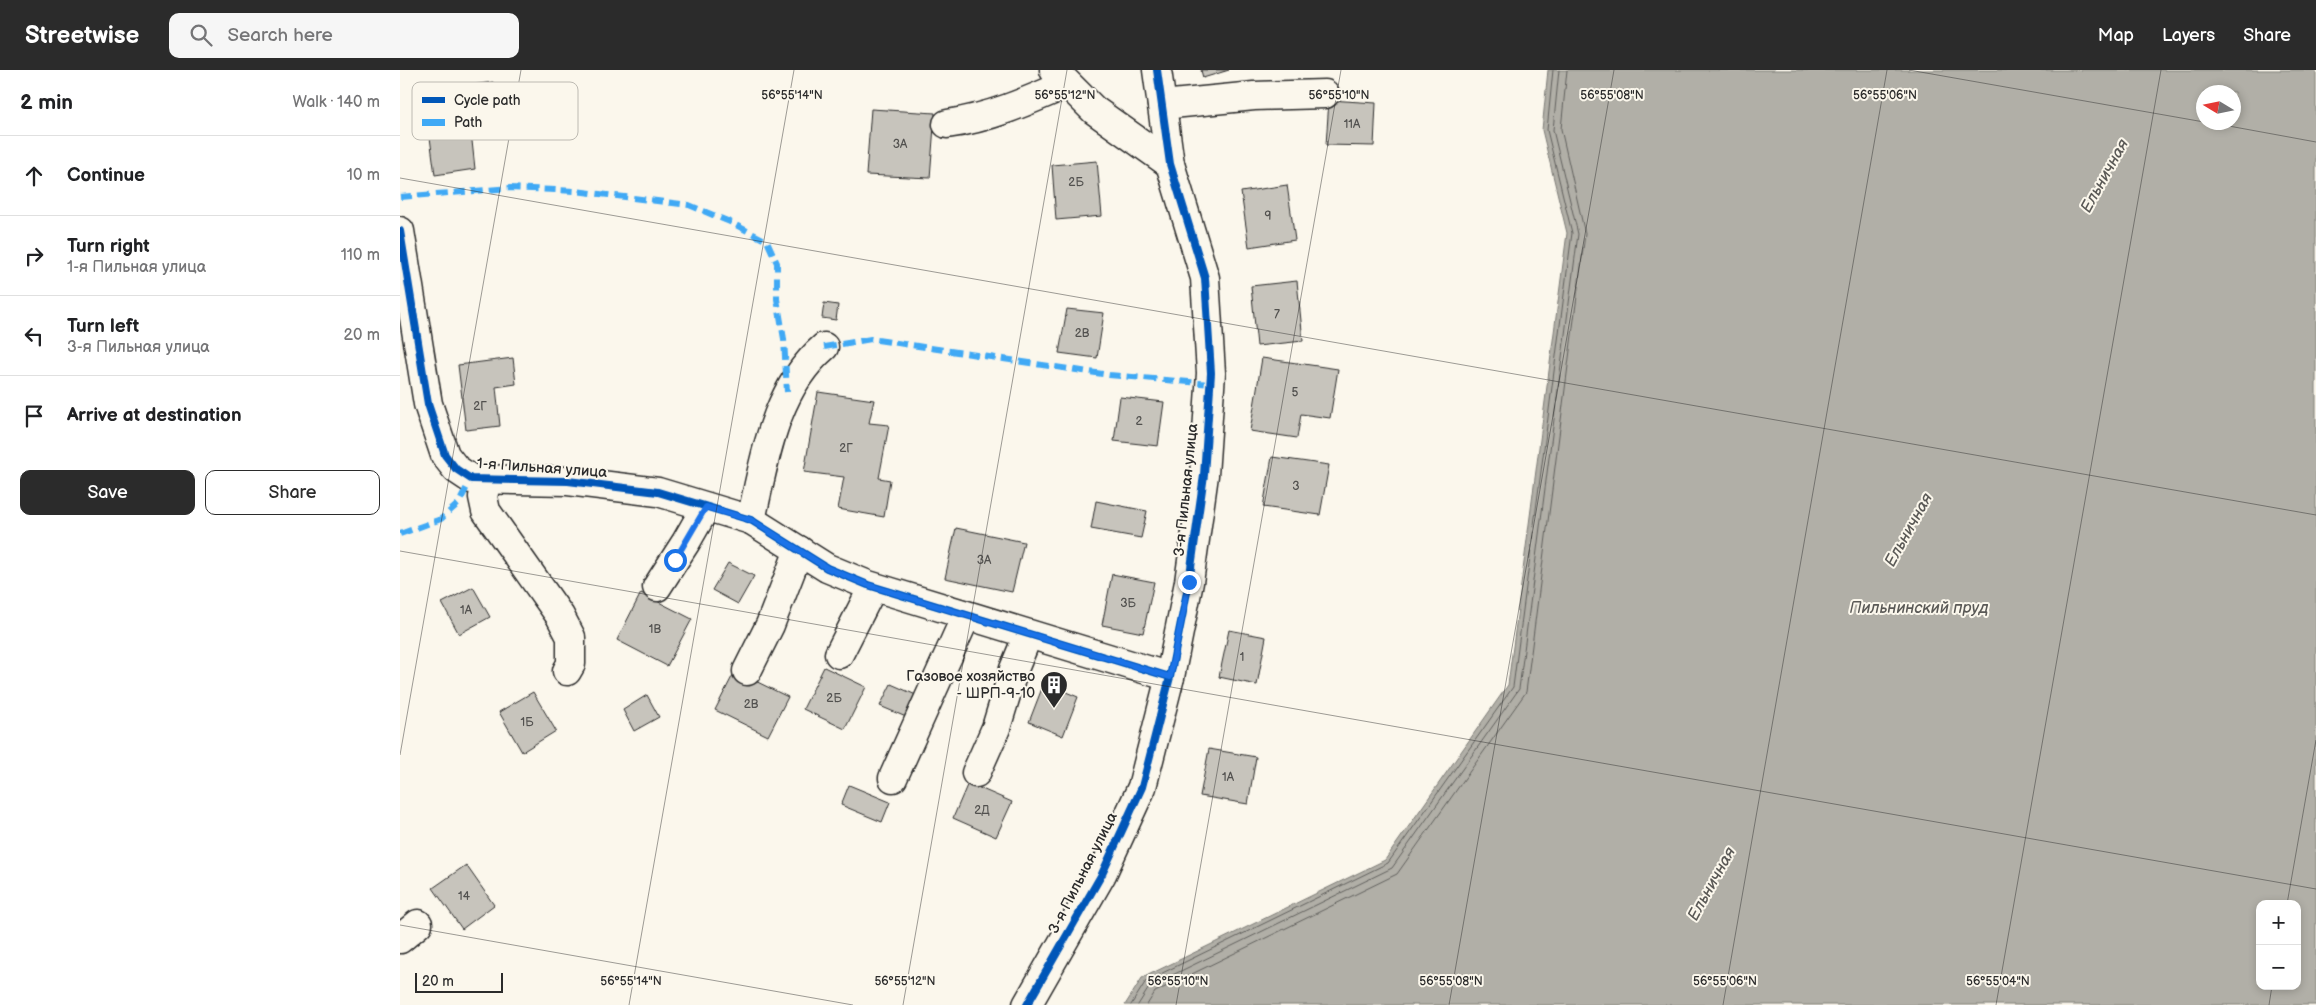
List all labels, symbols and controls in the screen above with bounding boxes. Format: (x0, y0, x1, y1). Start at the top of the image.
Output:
search box (169, 13, 519, 58)
text: Streetwise (25, 21, 139, 50)
icon: search (187, 21, 215, 49)
text: Search here (227, 24, 333, 47)
text: Map (2098, 25, 2134, 46)
text: Layers (2162, 25, 2215, 46)
text: Share (2243, 25, 2291, 46)
legend (412, 82, 578, 140)
north arrow (2196, 85, 2241, 130)
text: 56°55'14"N (761, 88, 823, 103)
text: 56°55'12"N (1034, 88, 1096, 103)
text: 56°55'10"N (1308, 88, 1370, 103)
text: 56°55'08"N (1580, 88, 1644, 103)
text: 56°55'06"N (1853, 88, 1917, 103)
text: 2 min (20, 90, 73, 115)
text: Cycle path (454, 92, 521, 109)
text: Walk · 140 m (293, 93, 380, 112)
text: Path (454, 114, 482, 131)
house number: 11А (1344, 117, 1361, 132)
water label: Ельничная (2077, 136, 2133, 216)
house number: 3А (893, 137, 908, 152)
icon: ahead (20, 162, 48, 190)
text: Continue (67, 164, 145, 187)
text: 10 m (347, 166, 380, 185)
house number: 2Б (1068, 175, 1084, 190)
house number: 9 (1265, 209, 1272, 224)
text: Turn right (67, 235, 150, 258)
icon: right (20, 242, 48, 270)
text: 110 m (341, 246, 380, 265)
text: 1-я Пильная улица (67, 258, 206, 277)
house number: 7 (1274, 307, 1280, 322)
text: Turn left (67, 315, 139, 338)
icon: left (20, 322, 48, 350)
text: 20 m (344, 326, 380, 345)
house number: 2В (1075, 326, 1090, 341)
text: 3-я Пильная улица (67, 338, 210, 357)
house number: 5 (1292, 385, 1299, 400)
house number: 2Г (473, 399, 487, 414)
icon: arrive (20, 402, 48, 430)
text: Arrive at destination (67, 404, 242, 427)
house number: 2 (1135, 414, 1143, 429)
street label: 3-я Пильная улица (1170, 422, 1202, 558)
house number: 2Г (839, 441, 853, 456)
street label: 1-я Пильная улица (476, 454, 608, 482)
button: Save (20, 470, 195, 515)
button: Share (205, 470, 380, 515)
house number: 3 (1292, 479, 1300, 494)
water label: Ельничная (1881, 490, 1937, 570)
route start (664, 549, 687, 572)
house number: 3А (977, 553, 992, 568)
route end (1178, 571, 1201, 594)
house number: 3Б (1120, 596, 1137, 611)
water label: Пильнинский пруд (1849, 599, 1989, 618)
house number: 1А (460, 603, 473, 618)
house number: 1В (649, 622, 662, 637)
house number: 1 (1240, 650, 1244, 665)
place label: Газовое хозяйство - ШРП-9-10 (906, 667, 1035, 703)
building icon: Газовое хозяйство - ШРП-9-10 (1039, 670, 1069, 709)
house number: 2Б (826, 691, 842, 706)
house number: 2В (744, 697, 759, 712)
house number: 1Б (521, 715, 534, 730)
house number: 1А (1222, 770, 1235, 785)
house number: 2Д (974, 803, 990, 818)
street label: 3-я Пильная улица (1044, 809, 1122, 937)
water label: Ельничная (1684, 844, 1740, 924)
house number: 14 (458, 889, 471, 904)
map controls (2256, 900, 2301, 990)
button: + (2256, 900, 2301, 945)
button: − (2256, 945, 2301, 990)
scale bar (415, 970, 502, 993)
text: 20 m (422, 973, 454, 990)
text: 56°55'14"N (600, 974, 662, 989)
text: 56°55'12"N (874, 974, 936, 989)
text: 56°55'10"N (1147, 974, 1209, 989)
text: 56°55'08"N (1419, 974, 1483, 989)
text: 56°55'06"N (1693, 974, 1757, 989)
text: 56°55'04"N (1966, 974, 2030, 989)

